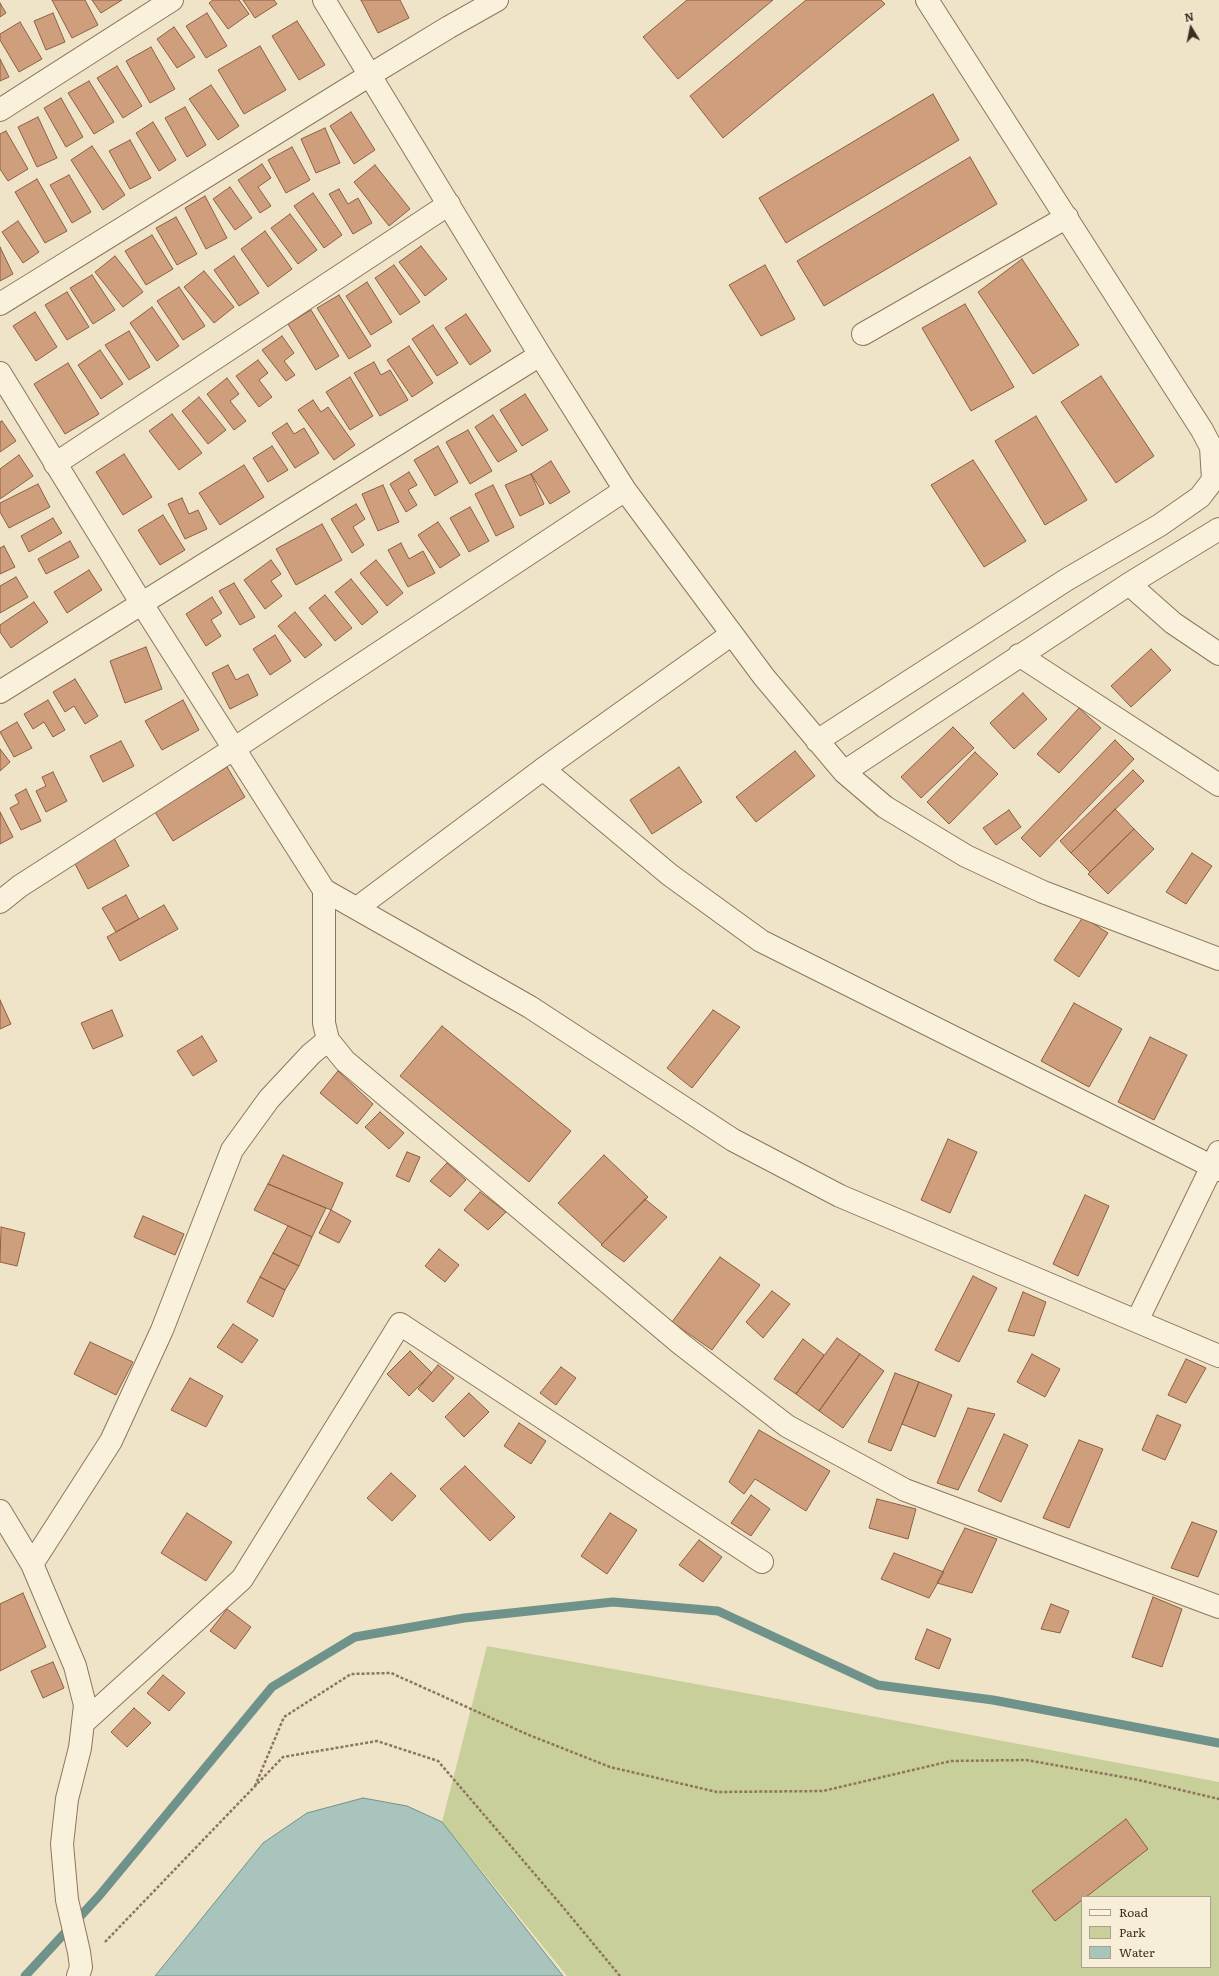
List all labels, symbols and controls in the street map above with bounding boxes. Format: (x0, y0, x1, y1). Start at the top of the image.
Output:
north arrow (1171, 8, 1211, 48)
text: N (1183, 8, 1195, 25)
legend (1081, 1896, 1211, 1968)
text: Road (1119, 1903, 1148, 1921)
text: Park (1119, 1923, 1145, 1941)
text: Water (1119, 1943, 1155, 1961)

